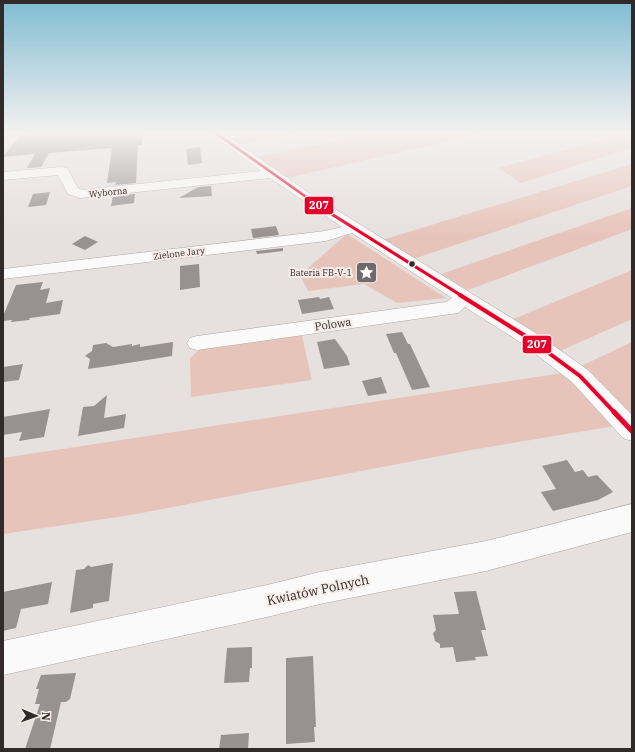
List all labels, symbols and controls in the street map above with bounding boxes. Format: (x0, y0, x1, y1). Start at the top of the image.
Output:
street label: Wyborna (88, 185, 128, 199)
line badge: 207 (304, 196, 334, 215)
text: 207 (309, 198, 329, 212)
street label: Zielone Jary (153, 244, 206, 262)
place icon: Bateria FB-V-1 (354, 259, 380, 285)
unlabelled marker (407, 259, 417, 269)
place label: Bateria FB-V-1 (290, 267, 352, 278)
street label: Polowa (314, 315, 352, 333)
line badge: 207 (522, 335, 552, 354)
text: 207 (527, 337, 547, 351)
street label: Kwiatów Polnych (265, 571, 371, 609)
north arrow (16, 696, 56, 736)
text: N (39, 712, 53, 721)

